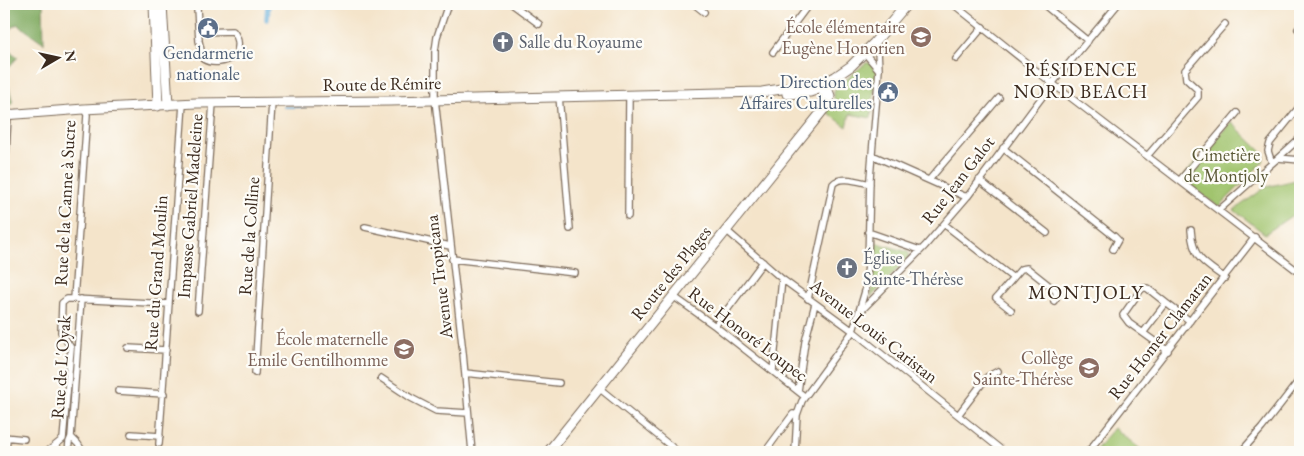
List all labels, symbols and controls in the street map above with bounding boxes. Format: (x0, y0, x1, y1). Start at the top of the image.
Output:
place label: École élémentaire Eugène Honorien (782, 15, 905, 59)
public building icon: Gendarmerie nationale (196, 16, 220, 40)
school or university icon: École élémentaire Eugène Honorien (909, 25, 933, 49)
church icon: Salle du Royaume (491, 30, 515, 54)
place label: Salle du Royaume (519, 30, 643, 53)
north arrow (32, 32, 82, 82)
place label: Gendarmerie nationale (163, 41, 253, 85)
text: N (61, 49, 81, 64)
district label: RÉSIDENCE NORD BEACH (1014, 57, 1148, 104)
place label: Direction des Affaires Culturelles (738, 70, 872, 114)
street label: Route de Rémire (323, 71, 441, 96)
public building icon: Direction des Affaires Culturelles (876, 80, 900, 104)
street label: Impasse Gabriel Madeleine (172, 113, 207, 299)
street label: Rue de la Canne à Sucre (49, 119, 80, 287)
street label: Rue Jean Galot (916, 131, 999, 228)
park label: Cimetière de Montjoly (1184, 143, 1268, 187)
street label: Rue de la Colline (233, 176, 264, 296)
street label: Rue du Grand Moulin (139, 194, 172, 352)
street label: Avenue Tropicana (419, 213, 458, 342)
street label: Route des Plages (625, 221, 716, 325)
place label: Église Sainte-Thérèse (863, 246, 963, 290)
church icon: Église Sainte-Thérèse (835, 256, 859, 280)
street label: Rue Homer Clamaran (1103, 267, 1217, 404)
street label: Avenue Louis Caristan (805, 273, 943, 388)
district label: MONTJOLY (1028, 279, 1144, 305)
street label: Rue Honoré Loupec (684, 281, 813, 386)
street label: Rue de L'Oyak (45, 314, 76, 420)
place label: École maternelle Emile Gentilhomme (247, 327, 388, 371)
school or university icon: École maternelle Emile Gentilhomme (392, 337, 416, 361)
place label: Collège Sainte-Thérèse (973, 346, 1073, 390)
school or university icon: Collège Sainte-Thérèse (1077, 356, 1101, 380)

